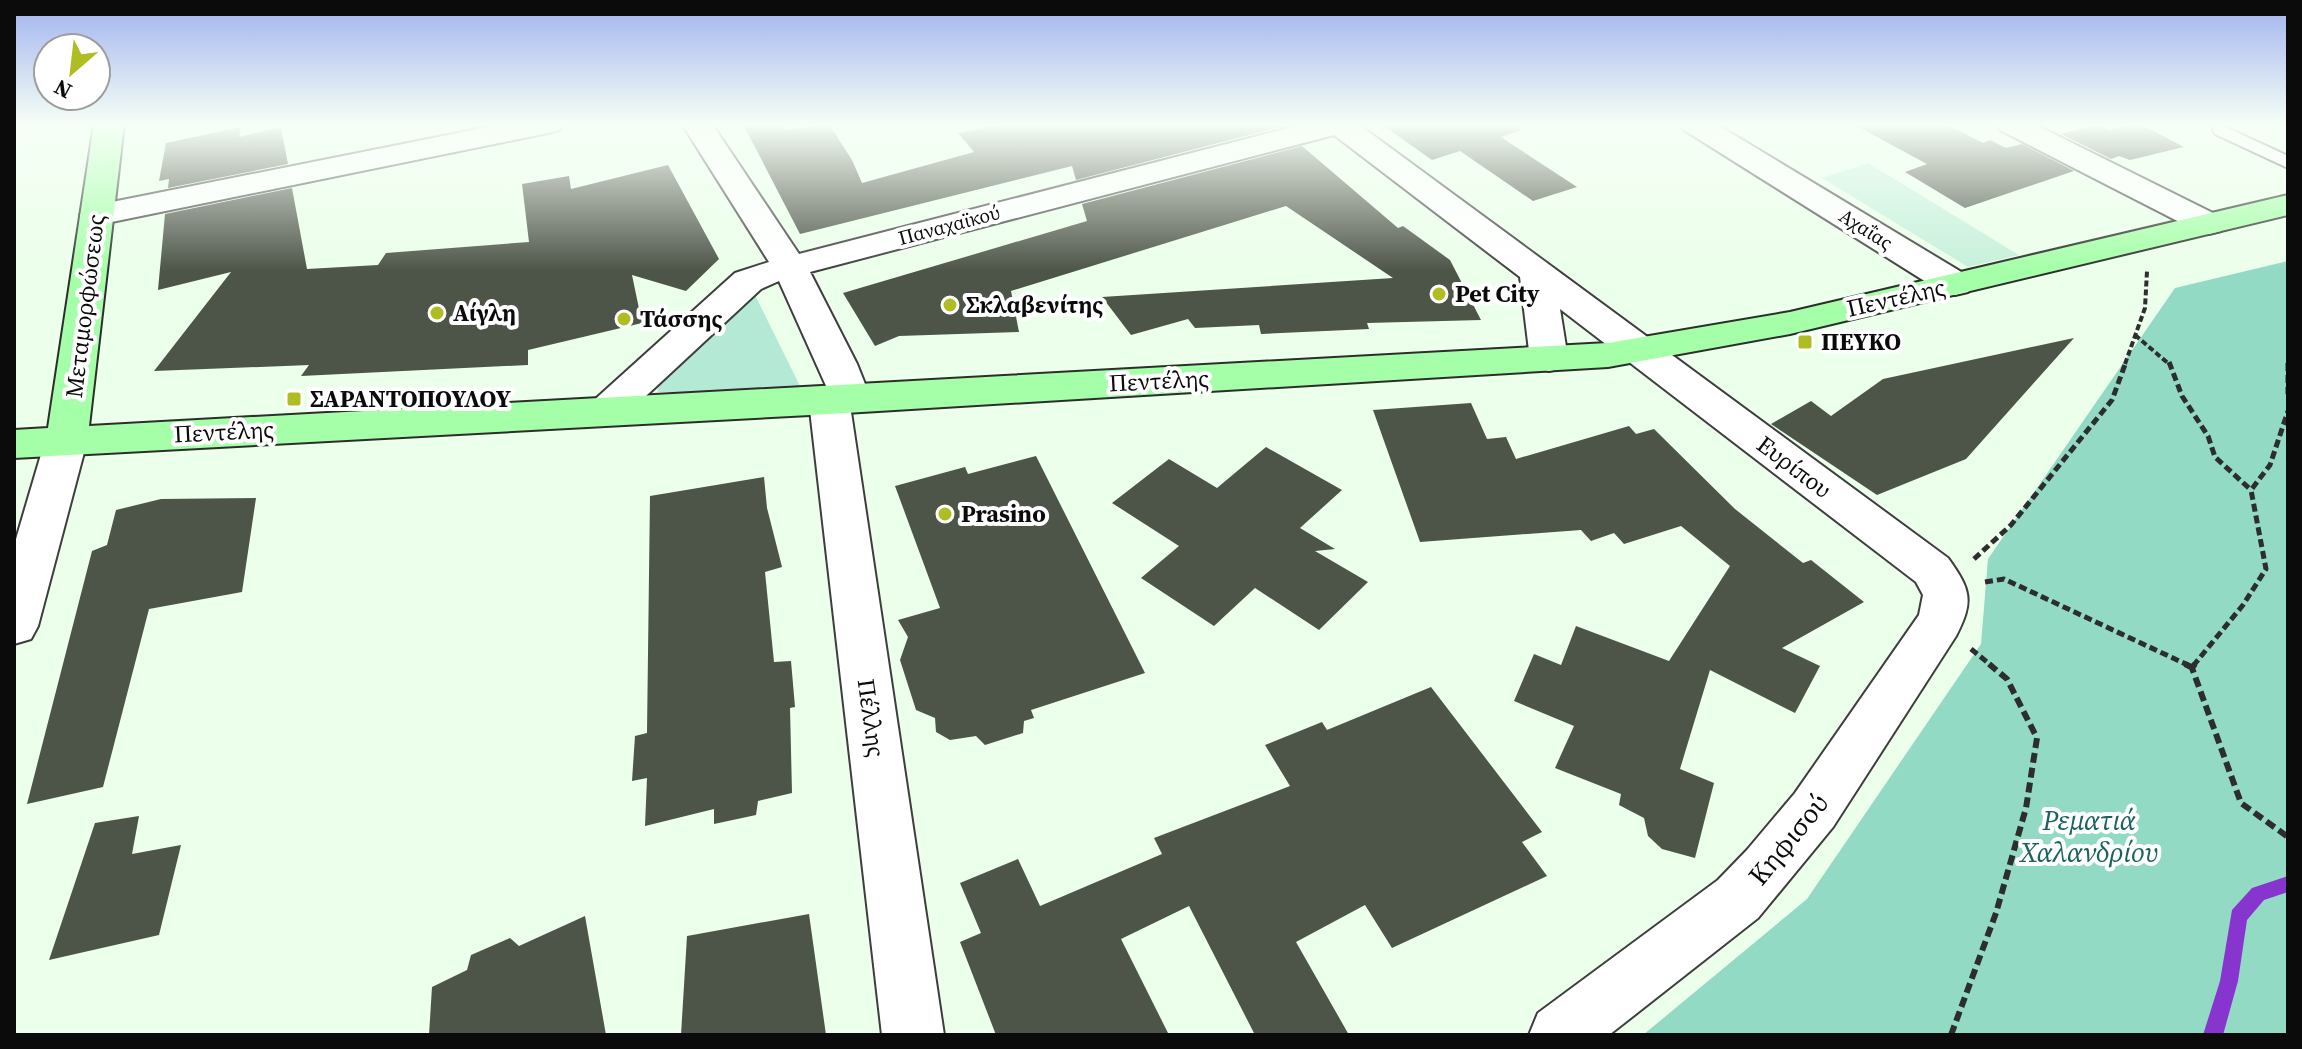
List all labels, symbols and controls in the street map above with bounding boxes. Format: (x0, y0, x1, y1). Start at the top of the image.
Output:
north arrow (32, 32, 112, 112)
text: N (48, 73, 77, 107)
street label: Παναχαϊκού (895, 198, 1003, 252)
street label: Αχαΐας (1834, 202, 1898, 256)
street label: Μεταμορφώσεως (57, 212, 112, 400)
street label: Πεντέλης (1843, 270, 1949, 325)
place label: Pet City (1455, 277, 1540, 310)
marker: Pet City (1430, 285, 1448, 303)
place label: Σκλαβενίτης (966, 288, 1103, 321)
place label: Αίγλη (453, 296, 516, 329)
marker: Σκλαβενίτης (941, 296, 959, 314)
place label: Τάσσης (640, 302, 723, 335)
marker: Αίγλη (428, 304, 446, 322)
marker: Τάσσης (615, 310, 633, 328)
place label: ΠΕΥΚΟ (1821, 325, 1901, 358)
marker: ΠΕΥΚΟ (1796, 333, 1814, 351)
street label: Πεντέλης (1108, 361, 1210, 400)
place label: ΣΑΡΑΝΤΟΠΟΥΛΟΥ (310, 382, 511, 415)
marker: ΣΑΡΑΝΤΟΠΟΥΛΟΥ (285, 390, 303, 408)
street label: Πεντέλης (173, 412, 275, 451)
street label: Ευρίπου (1750, 428, 1838, 506)
place label: Prasino (961, 497, 1046, 530)
marker: Prasino (936, 505, 954, 523)
street label: Πέλλης (850, 677, 893, 759)
street label: Κηφισού (1739, 785, 1837, 893)
park label: Ρεματιά Χαλανδρίου (2018, 801, 2159, 871)

